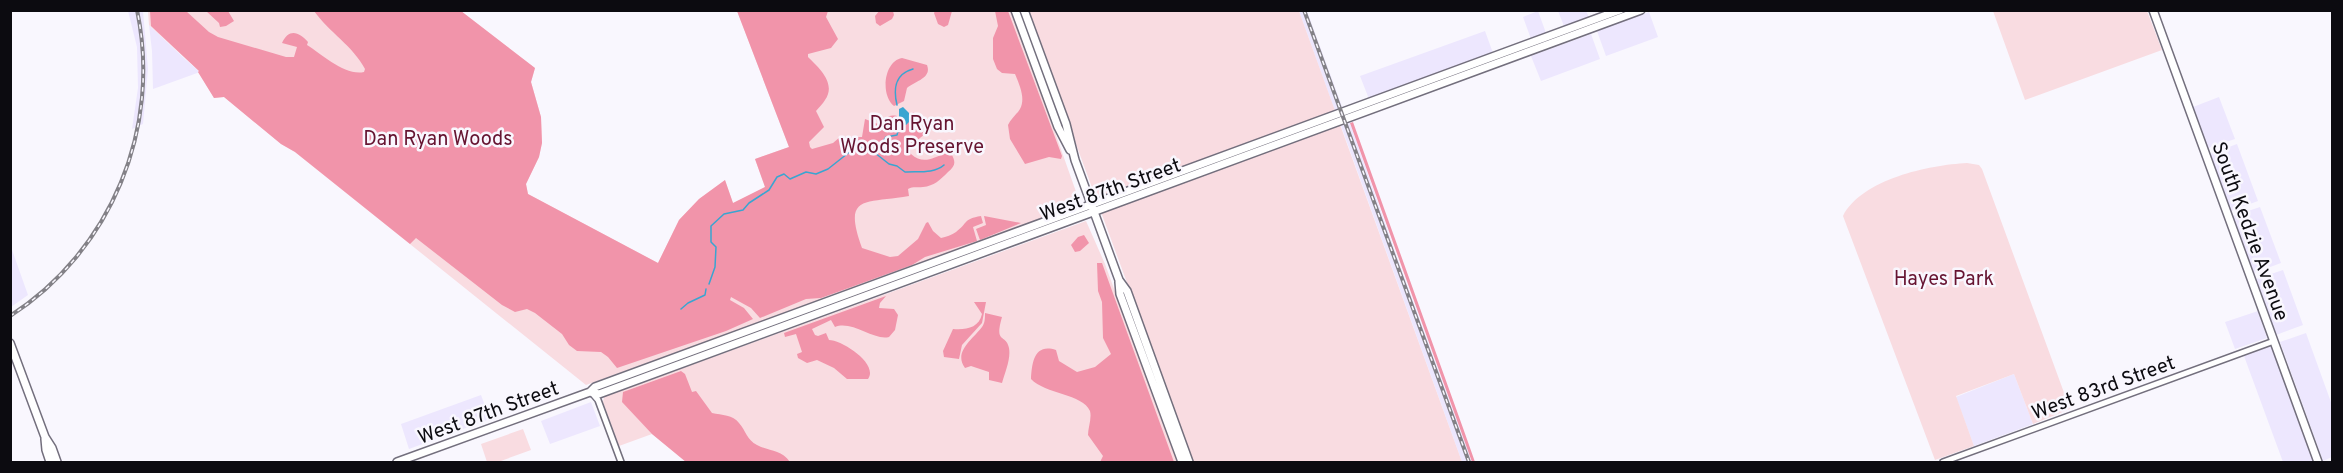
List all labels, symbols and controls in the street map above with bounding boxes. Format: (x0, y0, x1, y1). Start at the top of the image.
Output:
park label: Dan Ryan Woods Preserve (840, 112, 984, 161)
park label: Dan Ryan Woods (363, 127, 513, 153)
street label: South Kedzie Avenue (2205, 138, 2294, 325)
street label: West 87th Street (1036, 153, 1185, 228)
park label: Hayes Park (1894, 267, 1994, 293)
street label: West 83rd Street (2028, 351, 2179, 427)
street label: West 87th Street (414, 376, 563, 451)

